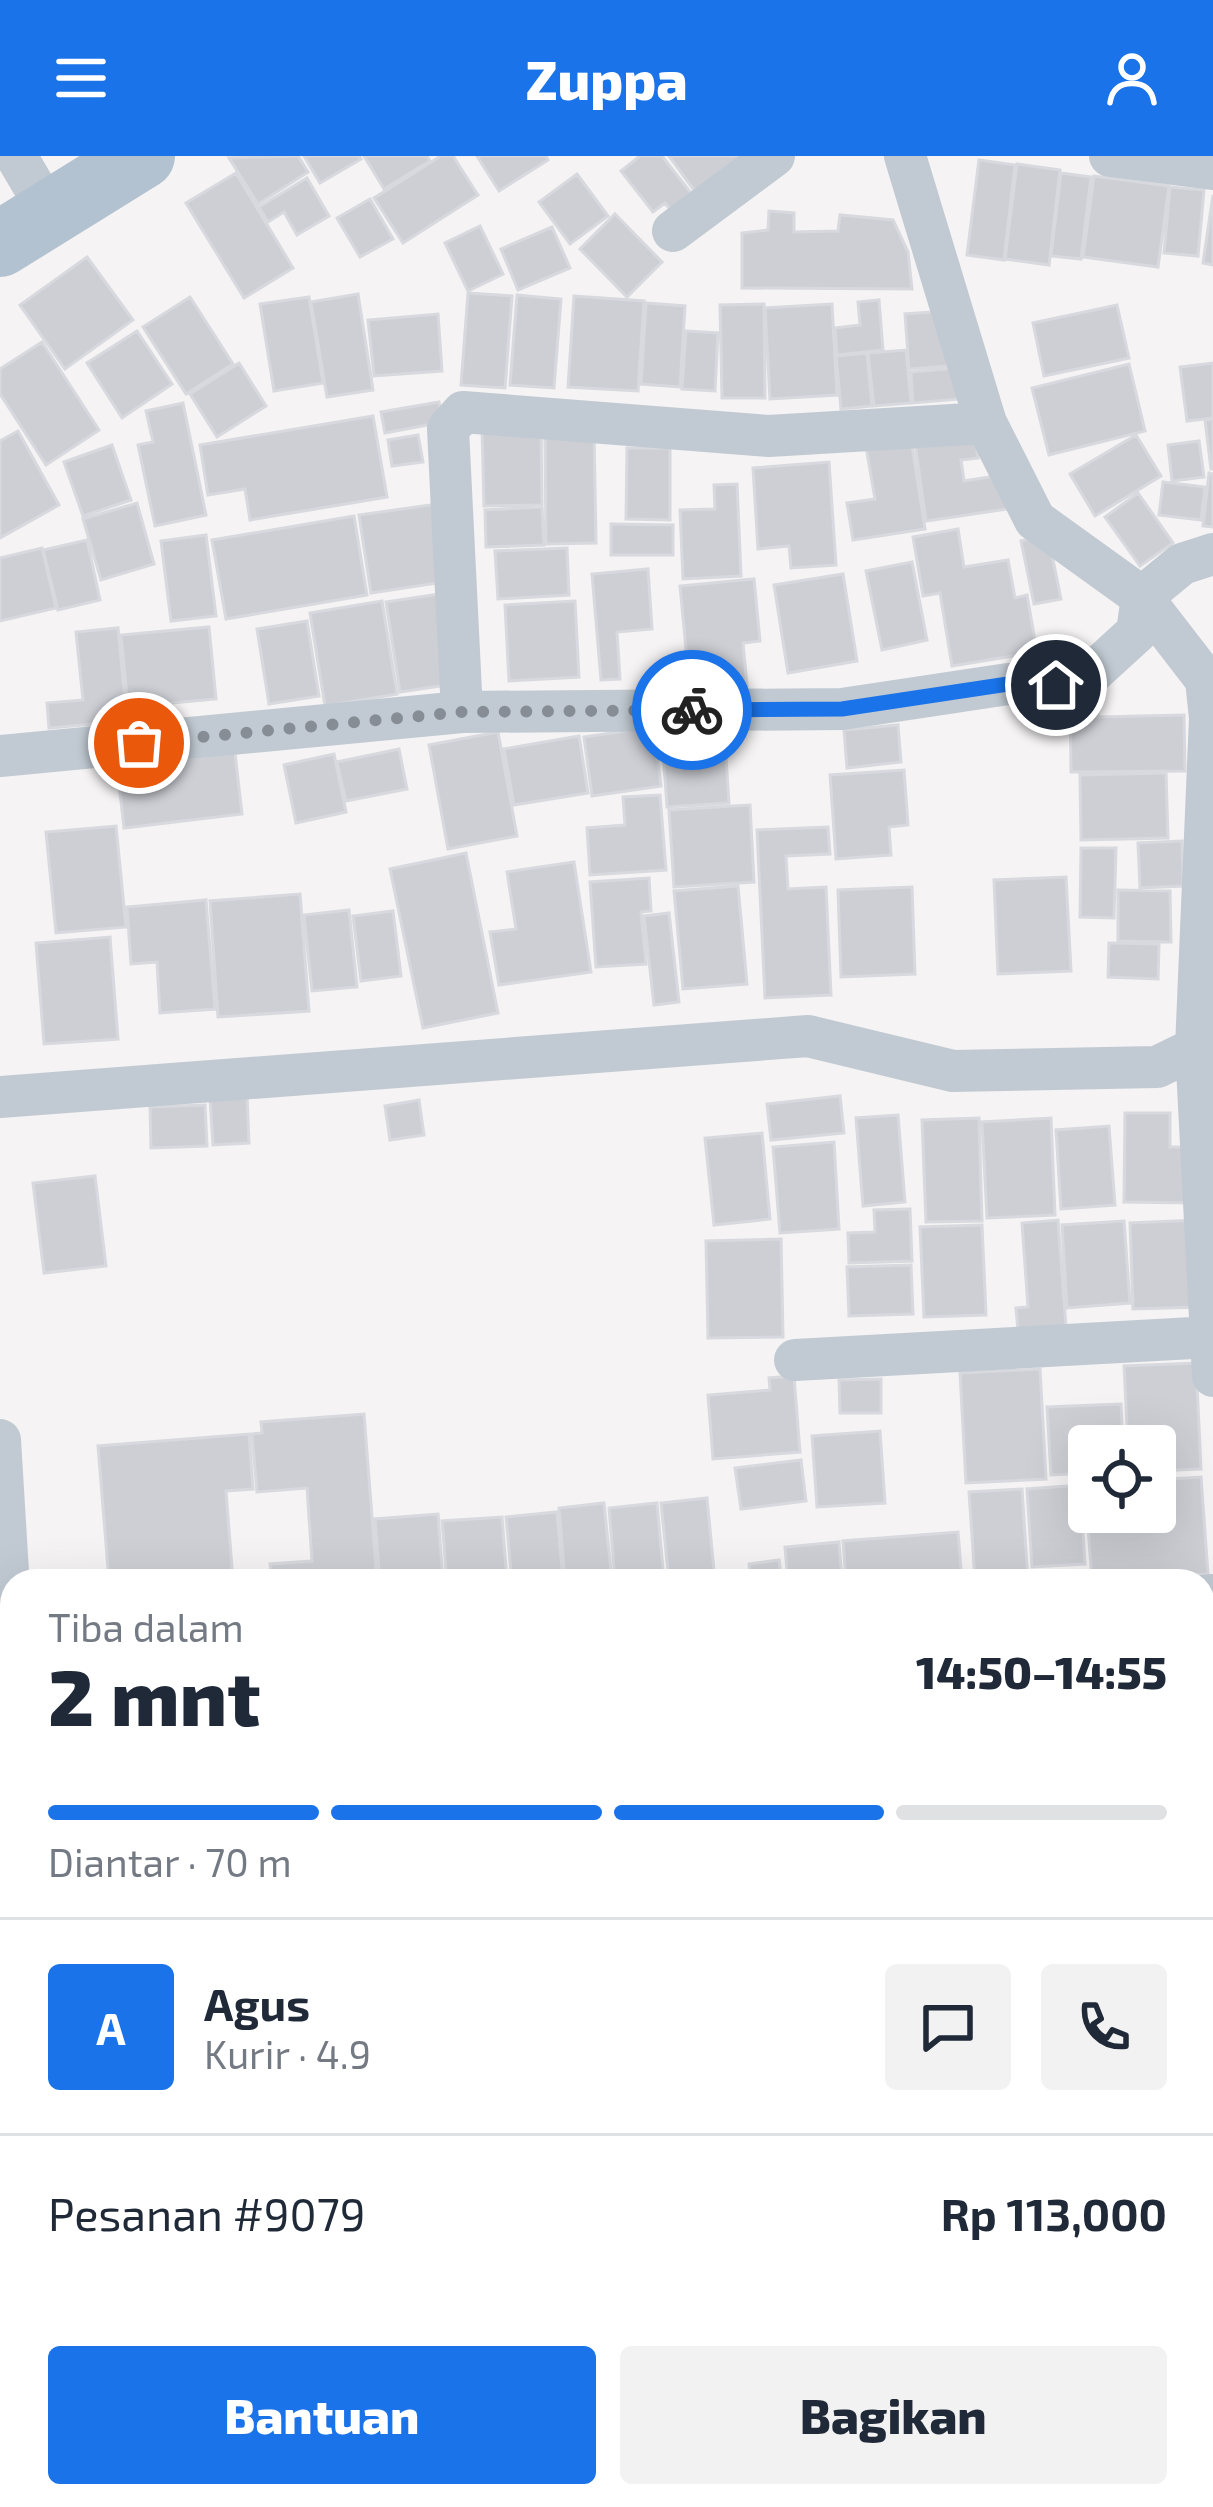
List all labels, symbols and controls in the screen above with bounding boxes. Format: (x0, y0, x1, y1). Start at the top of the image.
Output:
icon: menu (48, 45, 114, 111)
icon: person (1099, 45, 1165, 111)
text: Zuppa (525, 46, 688, 111)
pin (1005, 634, 1107, 736)
courier (632, 650, 752, 770)
icon: home (1023, 652, 1089, 718)
icon: bike (659, 677, 725, 743)
pin (88, 692, 190, 794)
icon: bag (106, 710, 172, 776)
map controls (1068, 1425, 1176, 1533)
button: locate (1068, 1425, 1176, 1533)
text: Tiba dalam (48, 1603, 244, 1650)
text: 14:50–14:55 (916, 1644, 1167, 1698)
text: 2 mnt (48, 1648, 260, 1742)
text: Diantar · 70 m (48, 1838, 292, 1885)
button: chat (885, 1964, 1011, 2090)
button: phone (1041, 1964, 1167, 2090)
text: Agus (204, 1976, 310, 2030)
text: A (96, 2000, 126, 2054)
text: Kurir · 4.9 (204, 2030, 371, 2077)
text: Pesanan #9079 (48, 2186, 366, 2240)
text: Rp 113,000 (941, 2186, 1167, 2240)
button: Bantuan (48, 2346, 596, 2484)
button: Bagikan (620, 2346, 1167, 2484)

